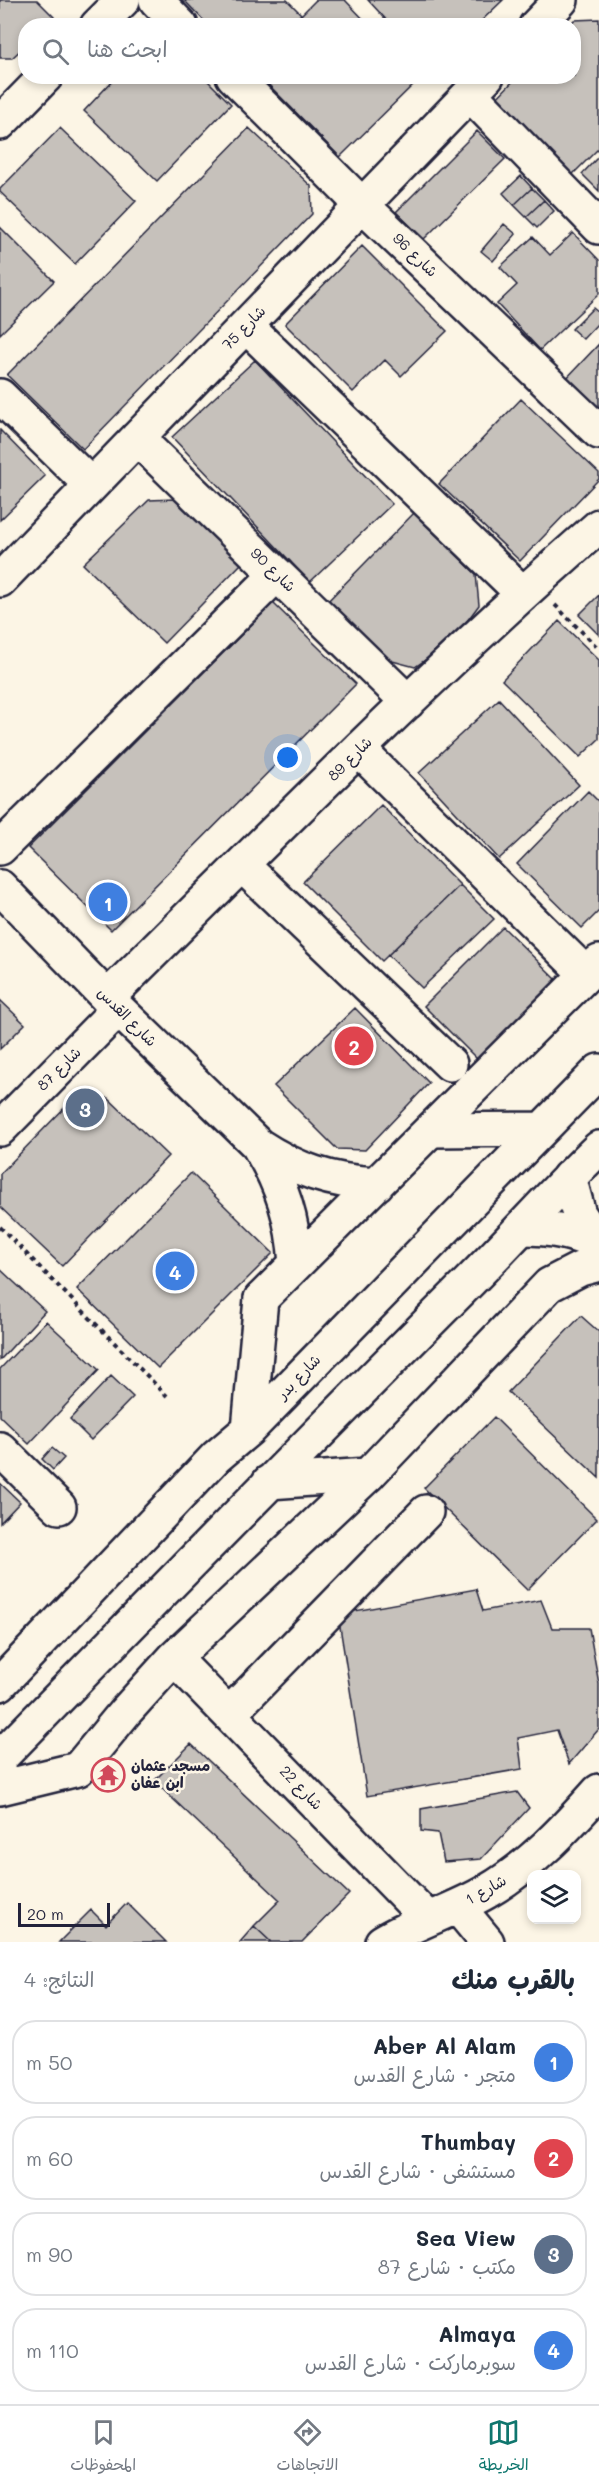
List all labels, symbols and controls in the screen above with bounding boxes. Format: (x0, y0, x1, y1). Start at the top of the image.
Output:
search box (18, 18, 581, 84)
text: ابحث هنا (87, 34, 168, 63)
icon: search (39, 35, 72, 68)
street label: شارع 96 (388, 228, 442, 281)
street label: شارع 75 (217, 301, 270, 354)
street label: شارع 90 (246, 543, 301, 596)
street label: شارع 89 (323, 732, 377, 786)
your location (273, 743, 302, 772)
pin: 1 (88, 880, 128, 924)
street label: شارع القدس (93, 982, 162, 1051)
pin: 2 (334, 1024, 374, 1068)
street label: شارع 87 (32, 1042, 85, 1095)
pin: 3 (66, 1086, 104, 1130)
pin: 4 (156, 1248, 195, 1294)
street label: شارع بدر (271, 1350, 325, 1404)
place label: مسجد عثمان ابن عفان (131, 1755, 210, 1792)
temple icon: مسجد عثمان ابن عفان (90, 1757, 126, 1793)
street label: شارع 22 (275, 1761, 328, 1814)
street label: شارع 1 (461, 1869, 510, 1910)
map controls (527, 1870, 581, 1924)
button: layers (527, 1870, 581, 1924)
scale bar (18, 1900, 110, 1928)
text: 20 m (27, 1903, 64, 1924)
text: بالقرب منك (452, 1962, 575, 1996)
text: النتائج: 4 (24, 1966, 95, 1992)
text: Aber Al Alam (373, 2031, 516, 2060)
text: 50 m (26, 2049, 72, 2075)
text: 1 (549, 2049, 558, 2075)
text: متجر · شارع القدس (354, 2061, 516, 2087)
text: Thumbay (421, 2127, 516, 2156)
text: 60 m (26, 2145, 73, 2171)
text: 2 (548, 2145, 559, 2171)
text: مستشفى · شارع القدس (320, 2157, 516, 2183)
text: Sea View (416, 2223, 516, 2252)
text: 90 m (26, 2241, 73, 2267)
text: 3 (548, 2241, 560, 2267)
text: مكتب · شارع 87 (378, 2253, 516, 2279)
text: Almaya (438, 2319, 516, 2348)
text: 110 m (26, 2337, 79, 2363)
text: 4 (547, 2337, 560, 2363)
text: سوبرماركت · شارع القدس (305, 2349, 516, 2375)
tab: المحفوظات (70, 2416, 136, 2479)
tab: الاتجاهات (277, 2416, 338, 2479)
tab: الخريطة (479, 2416, 529, 2479)

